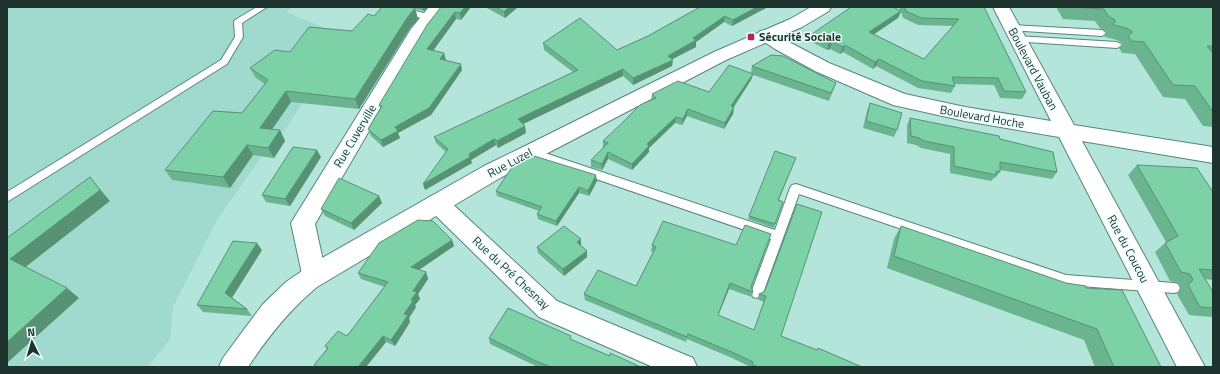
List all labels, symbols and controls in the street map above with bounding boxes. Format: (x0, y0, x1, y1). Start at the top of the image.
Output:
street label: Boulevard Vauban (1004, 24, 1063, 114)
place label: Sécurité Sociale (759, 27, 841, 46)
marker: Sécurité Sociale (746, 32, 756, 42)
street label: Rue Cuverville (328, 100, 381, 171)
street label: Boulevard Hoche (938, 100, 1026, 133)
street label: Rue Luzel (484, 143, 536, 182)
street label: Rue du Coucou (1102, 211, 1154, 286)
street label: Rue du Pré Chesnay (468, 231, 555, 314)
north arrow (12, 322, 52, 362)
text: N (27, 324, 36, 340)

